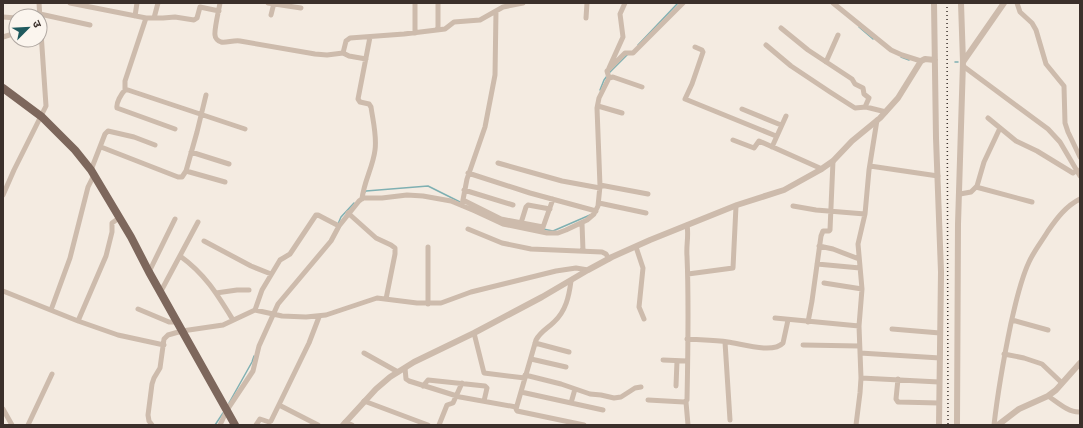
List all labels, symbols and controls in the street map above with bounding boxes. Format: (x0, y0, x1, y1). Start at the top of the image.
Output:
north arrow (8, 8, 48, 48)
text: उ (30, 18, 45, 30)

